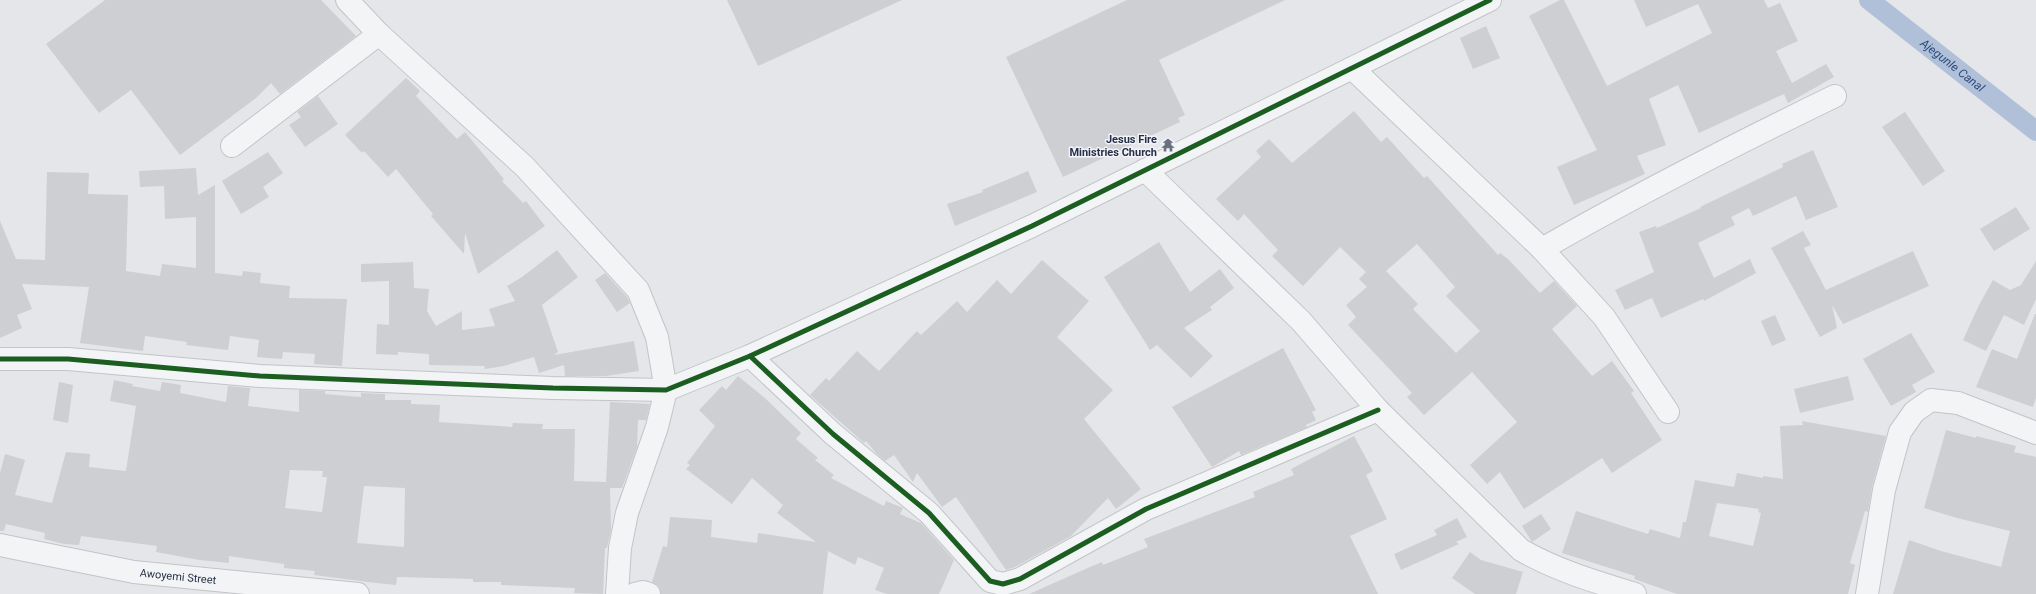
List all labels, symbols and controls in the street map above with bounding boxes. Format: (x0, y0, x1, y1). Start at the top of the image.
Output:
water label: Ajegunle Canal (1917, 35, 1987, 95)
place label: Jesus Fire Ministries Church (1069, 133, 1157, 159)
temple icon: Jesus Fire Ministries Church (1160, 137, 1176, 153)
street label: Awoyemi Street (139, 567, 217, 587)

